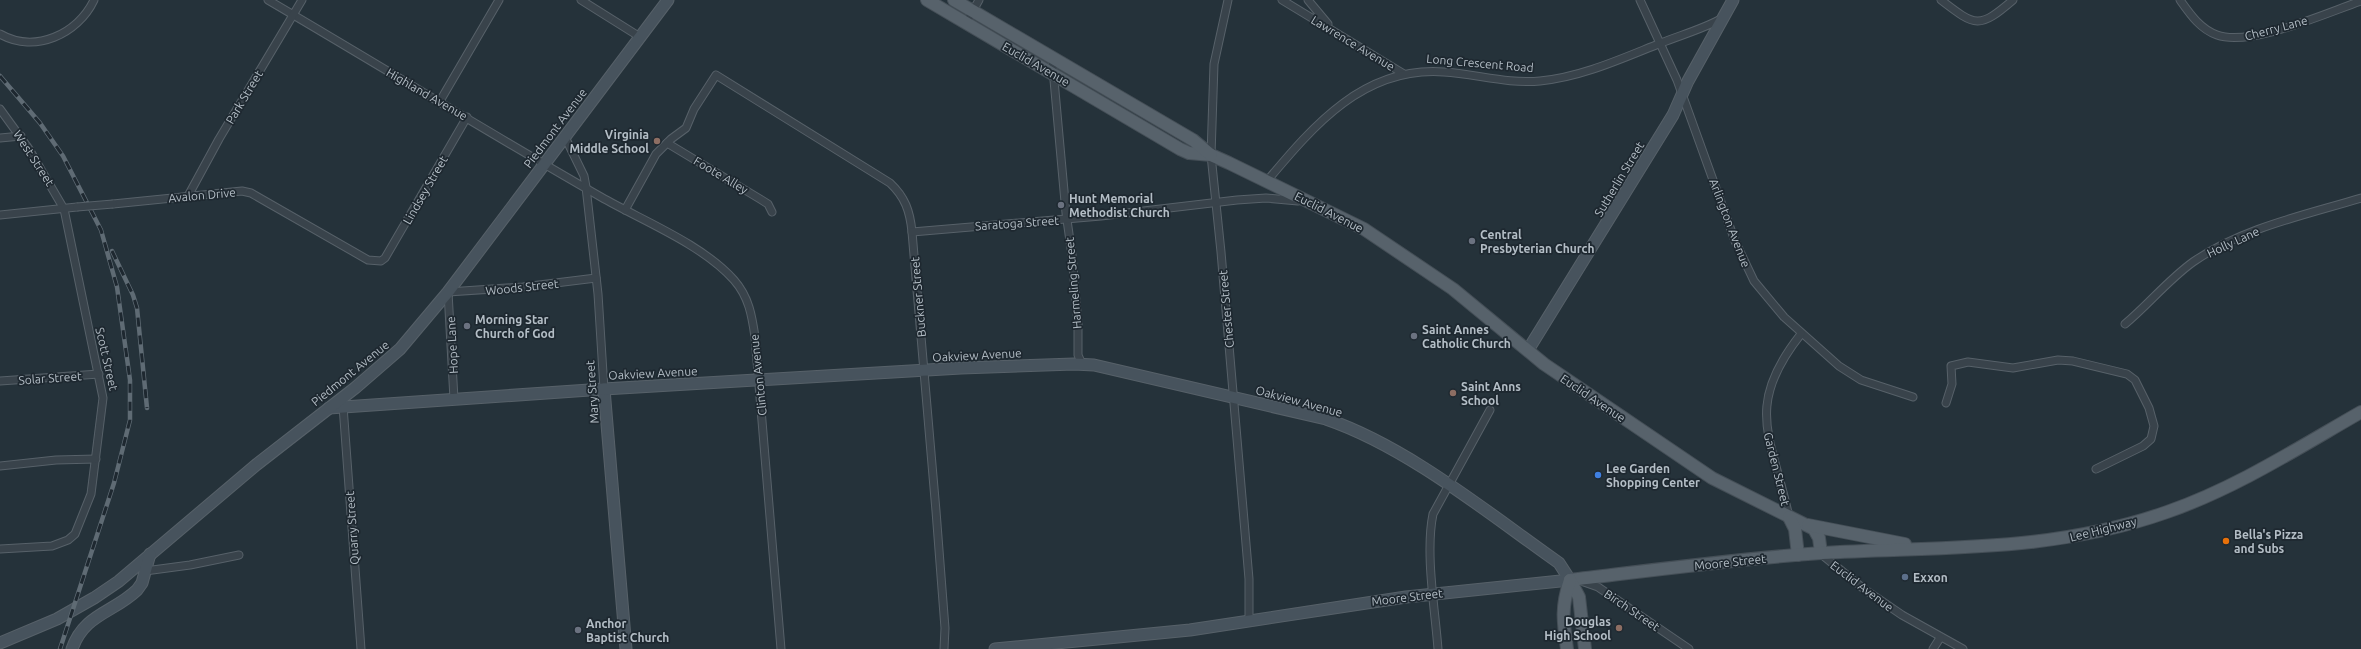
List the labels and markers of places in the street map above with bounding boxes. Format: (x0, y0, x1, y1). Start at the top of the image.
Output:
place label: Virginia Middle School (569, 128, 649, 155)
marker: Virginia Middle School (652, 136, 662, 146)
place label: Hunt Memorial Methodist Church (1069, 192, 1170, 219)
marker: Hunt Memorial Methodist Church (1056, 200, 1066, 210)
place label: Central Presbyterian Church (1480, 228, 1594, 255)
marker: Central Presbyterian Church (1467, 236, 1477, 246)
place label: Morning Star Church of God (475, 313, 555, 340)
marker: Morning Star Church of God (462, 321, 472, 331)
place label: Saint Annes Catholic Church (1422, 323, 1511, 350)
marker: Saint Annes Catholic Church (1409, 331, 1419, 341)
place label: Saint Anns School (1461, 380, 1521, 407)
marker: Saint Anns School (1448, 388, 1458, 398)
place label: Lee Garden Shopping Center (1606, 462, 1700, 489)
marker: Lee Garden Shopping Center (1593, 470, 1603, 480)
place label: Bella's Pizza and Subs (2234, 528, 2303, 555)
marker: Bella's Pizza and Subs (2221, 536, 2231, 546)
place label: Exxon (1913, 571, 1948, 584)
marker: Exxon (1900, 572, 1910, 582)
place label: Douglas High School (1544, 615, 1611, 642)
place label: Anchor Baptist Church (586, 617, 669, 644)
marker: Douglas High School (1614, 623, 1624, 633)
marker: Anchor Baptist Church (573, 625, 583, 635)

